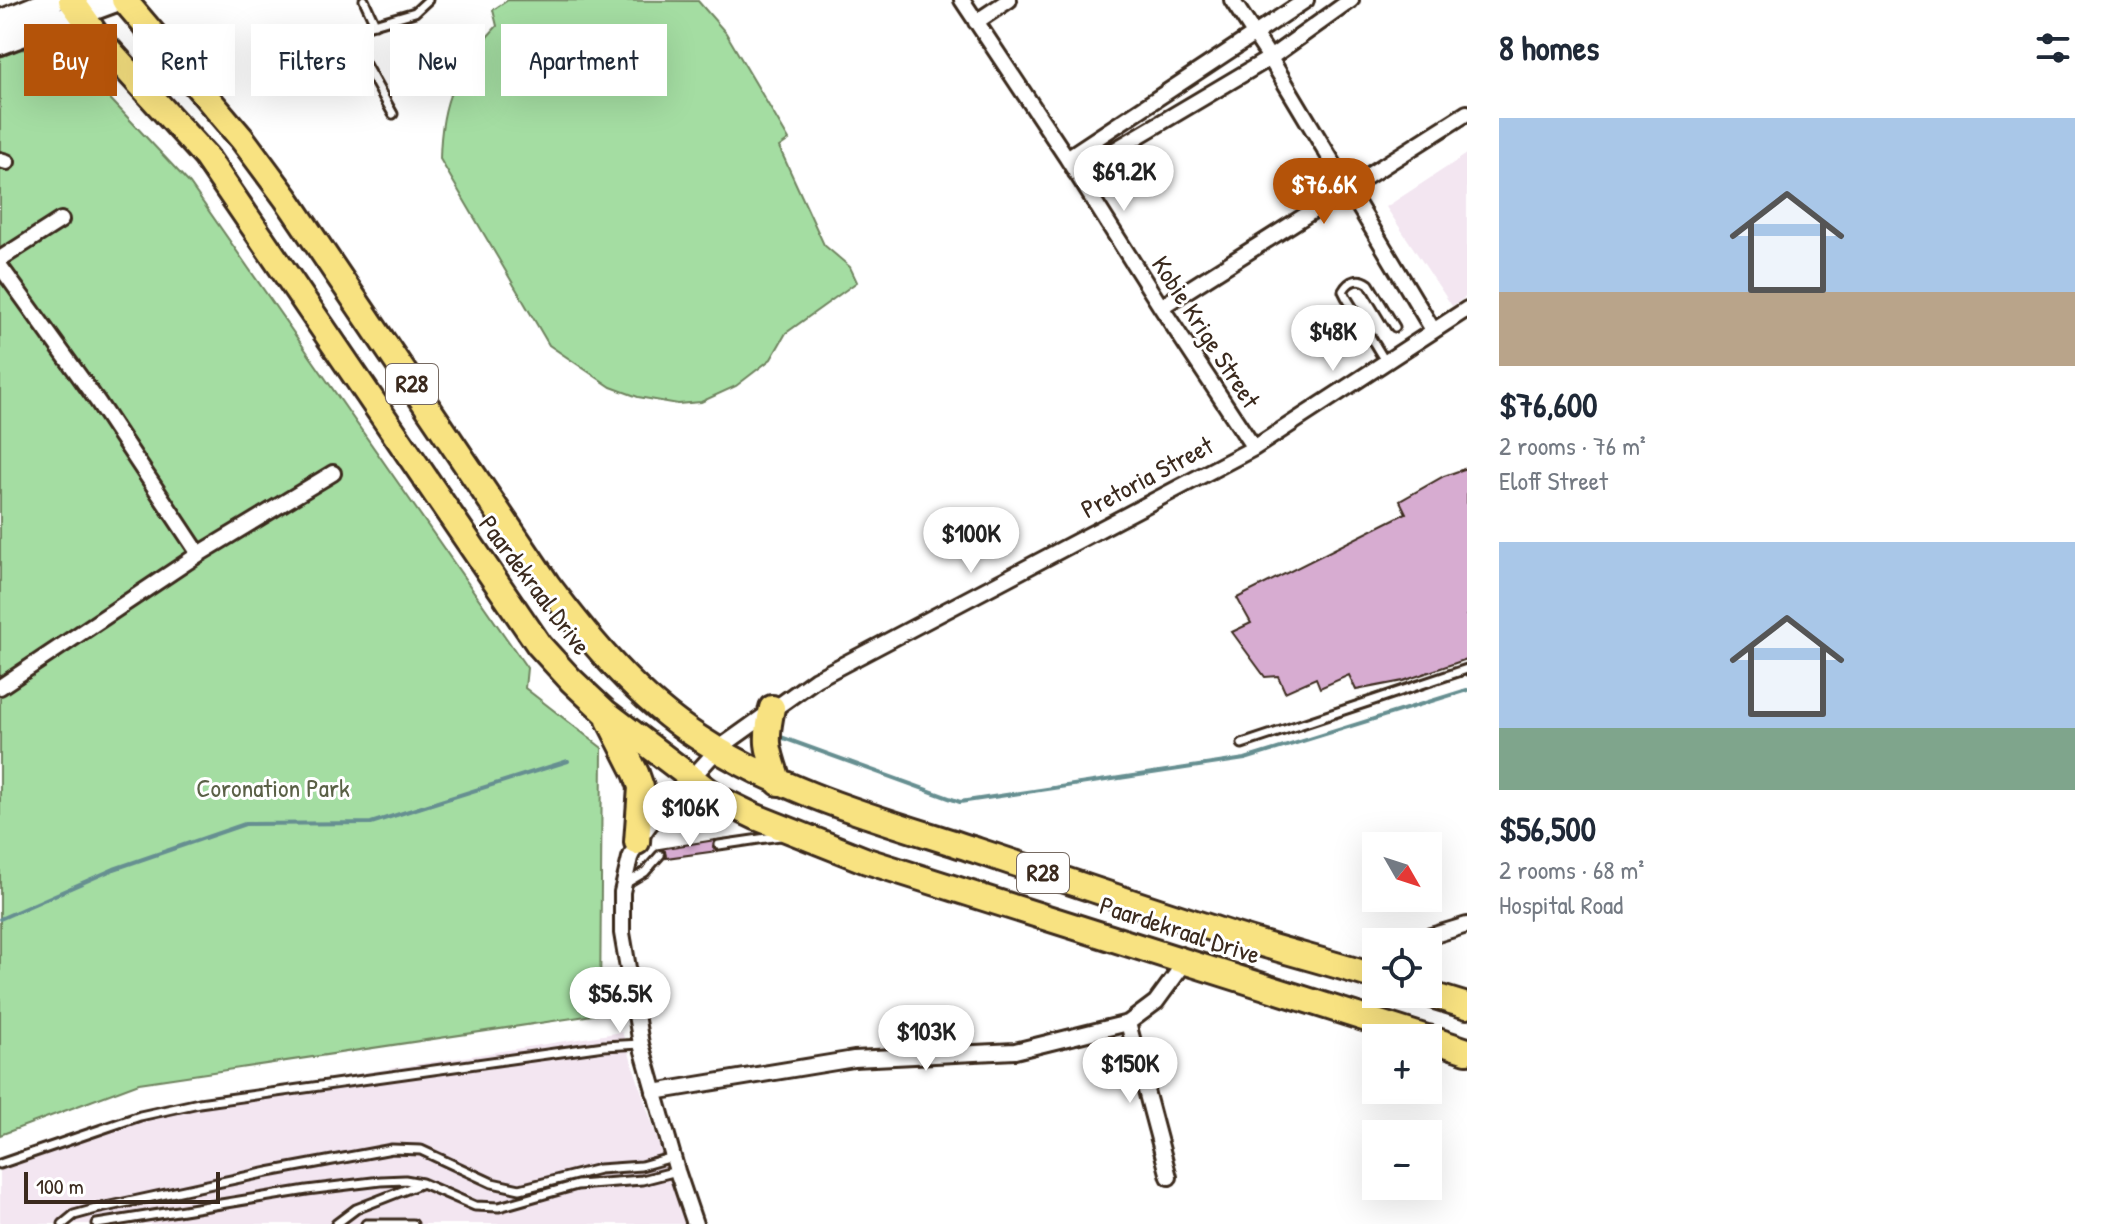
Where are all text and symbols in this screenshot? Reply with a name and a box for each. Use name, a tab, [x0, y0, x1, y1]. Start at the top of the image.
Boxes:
chip: Buy	[24, 24, 117, 96]
chip: Rent	[133, 24, 235, 96]
chip: Filters	[251, 24, 374, 96]
chip: New	[390, 24, 485, 96]
chip: Apartment	[501, 24, 667, 96]
text: 8 homes	[1499, 25, 1599, 71]
icon: filters	[2031, 26, 2075, 70]
pin: $69.2K	[1059, 145, 1189, 213]
text: $69.2K	[1092, 153, 1156, 188]
pin: $76.6K	[1259, 158, 1389, 226]
text: $76.6K	[1291, 166, 1357, 201]
icon: home	[1715, 170, 1859, 314]
street label: Kobie Krige Street	[1144, 249, 1269, 415]
pin: $48K	[1286, 305, 1380, 373]
text: $48K	[1309, 313, 1357, 348]
road number: R28	[386, 364, 438, 404]
text: $76,600	[1499, 382, 1598, 428]
street label: Pretoria Street	[1075, 427, 1220, 526]
text: 2 rooms · 76 m²	[1499, 428, 1646, 463]
text: Eloff Street	[1499, 463, 1608, 498]
pin: $100K	[915, 507, 1027, 575]
street label: Paardekraal Drive	[471, 508, 599, 662]
text: $100K	[941, 515, 1001, 550]
icon: home	[1715, 594, 1859, 738]
park label: Coronation Park	[196, 770, 350, 805]
pin: $106K	[634, 781, 746, 849]
text: $106K	[661, 789, 719, 824]
text: $56,500	[1499, 806, 1596, 852]
north arrow	[1362, 832, 1442, 912]
map controls	[1362, 832, 1442, 1200]
text: 2 rooms · 68 m²	[1499, 852, 1644, 887]
road number: R28	[1017, 853, 1069, 893]
street label: Paardekraal Drive	[1096, 887, 1265, 972]
text: Hospital Road	[1499, 887, 1623, 922]
button: locate	[1362, 928, 1442, 1008]
pin: $56.5K	[555, 967, 685, 1035]
text: $56.5K	[588, 975, 652, 1010]
pin: $103K	[870, 1005, 982, 1073]
text: $103K	[896, 1013, 956, 1048]
button: +	[1362, 1024, 1442, 1104]
pin: $150K	[1074, 1037, 1186, 1105]
text: $150K	[1101, 1045, 1159, 1080]
button: −	[1362, 1120, 1442, 1200]
scale bar	[24, 1168, 220, 1204]
text: 100 m	[36, 1171, 84, 1201]

